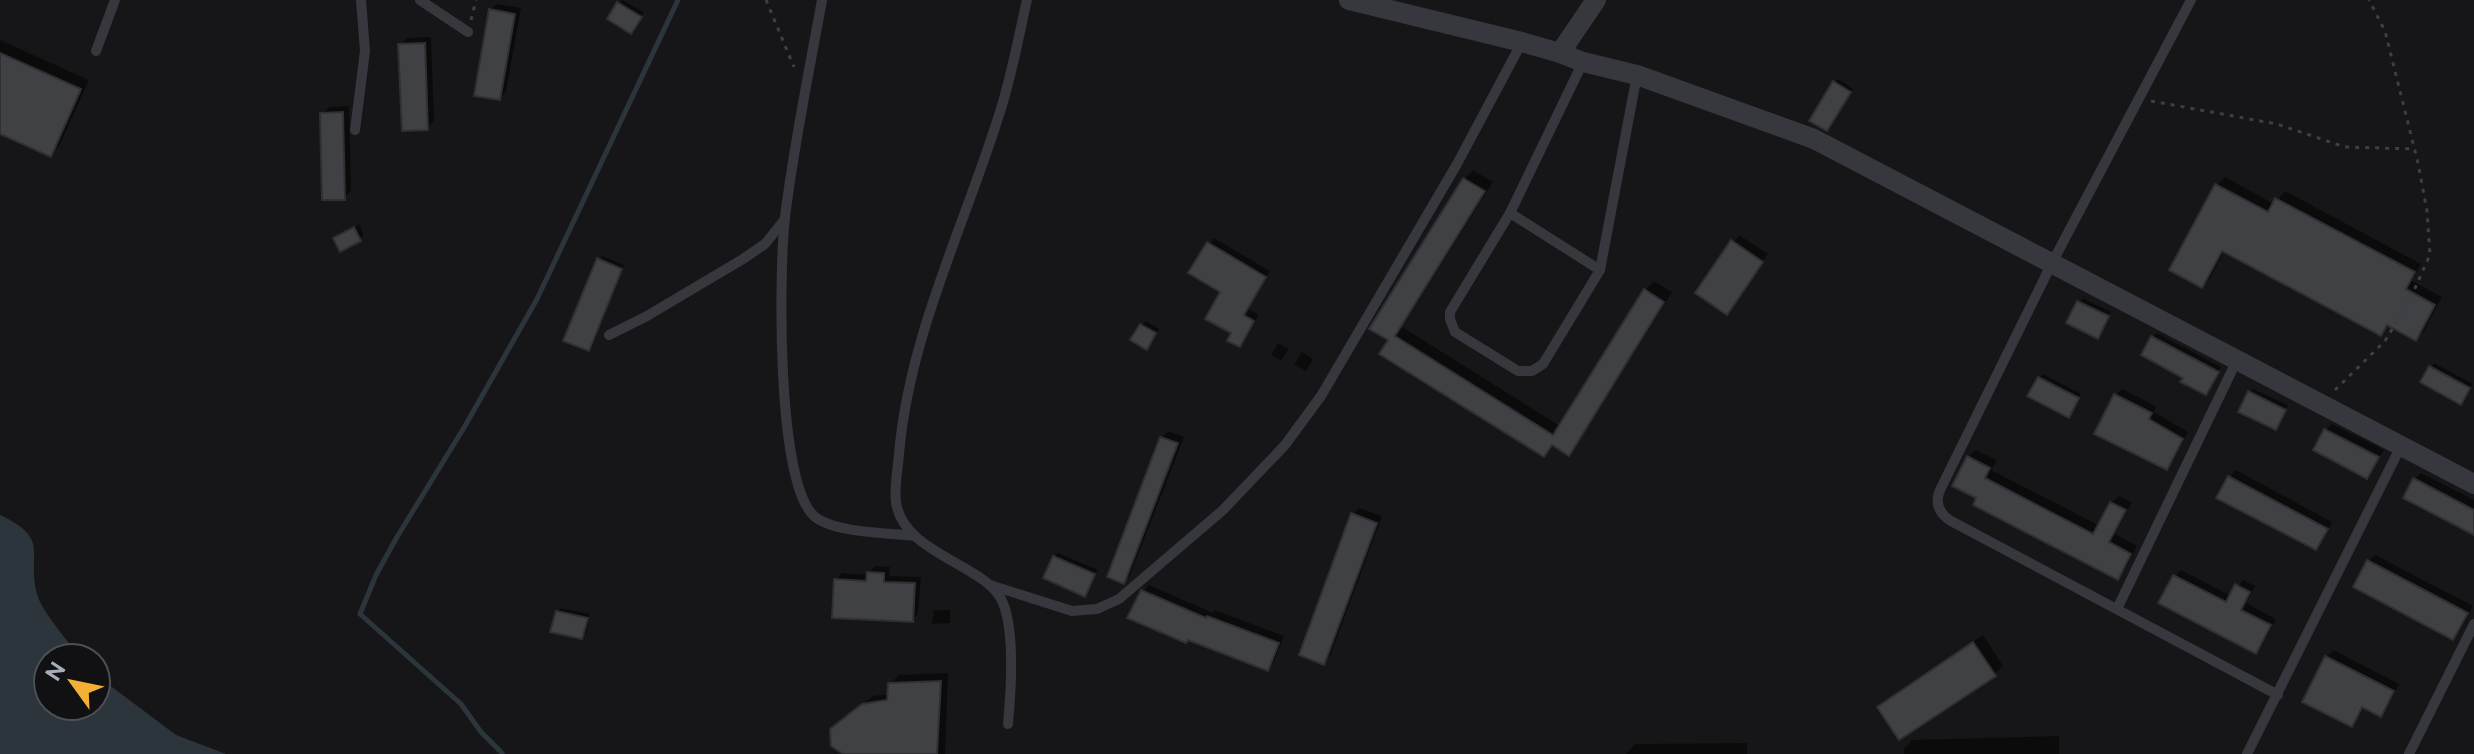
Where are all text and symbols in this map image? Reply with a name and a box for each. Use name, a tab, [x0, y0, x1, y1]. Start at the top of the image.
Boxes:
north arrow	[32, 642, 112, 722]
text: N	[40, 657, 71, 685]

